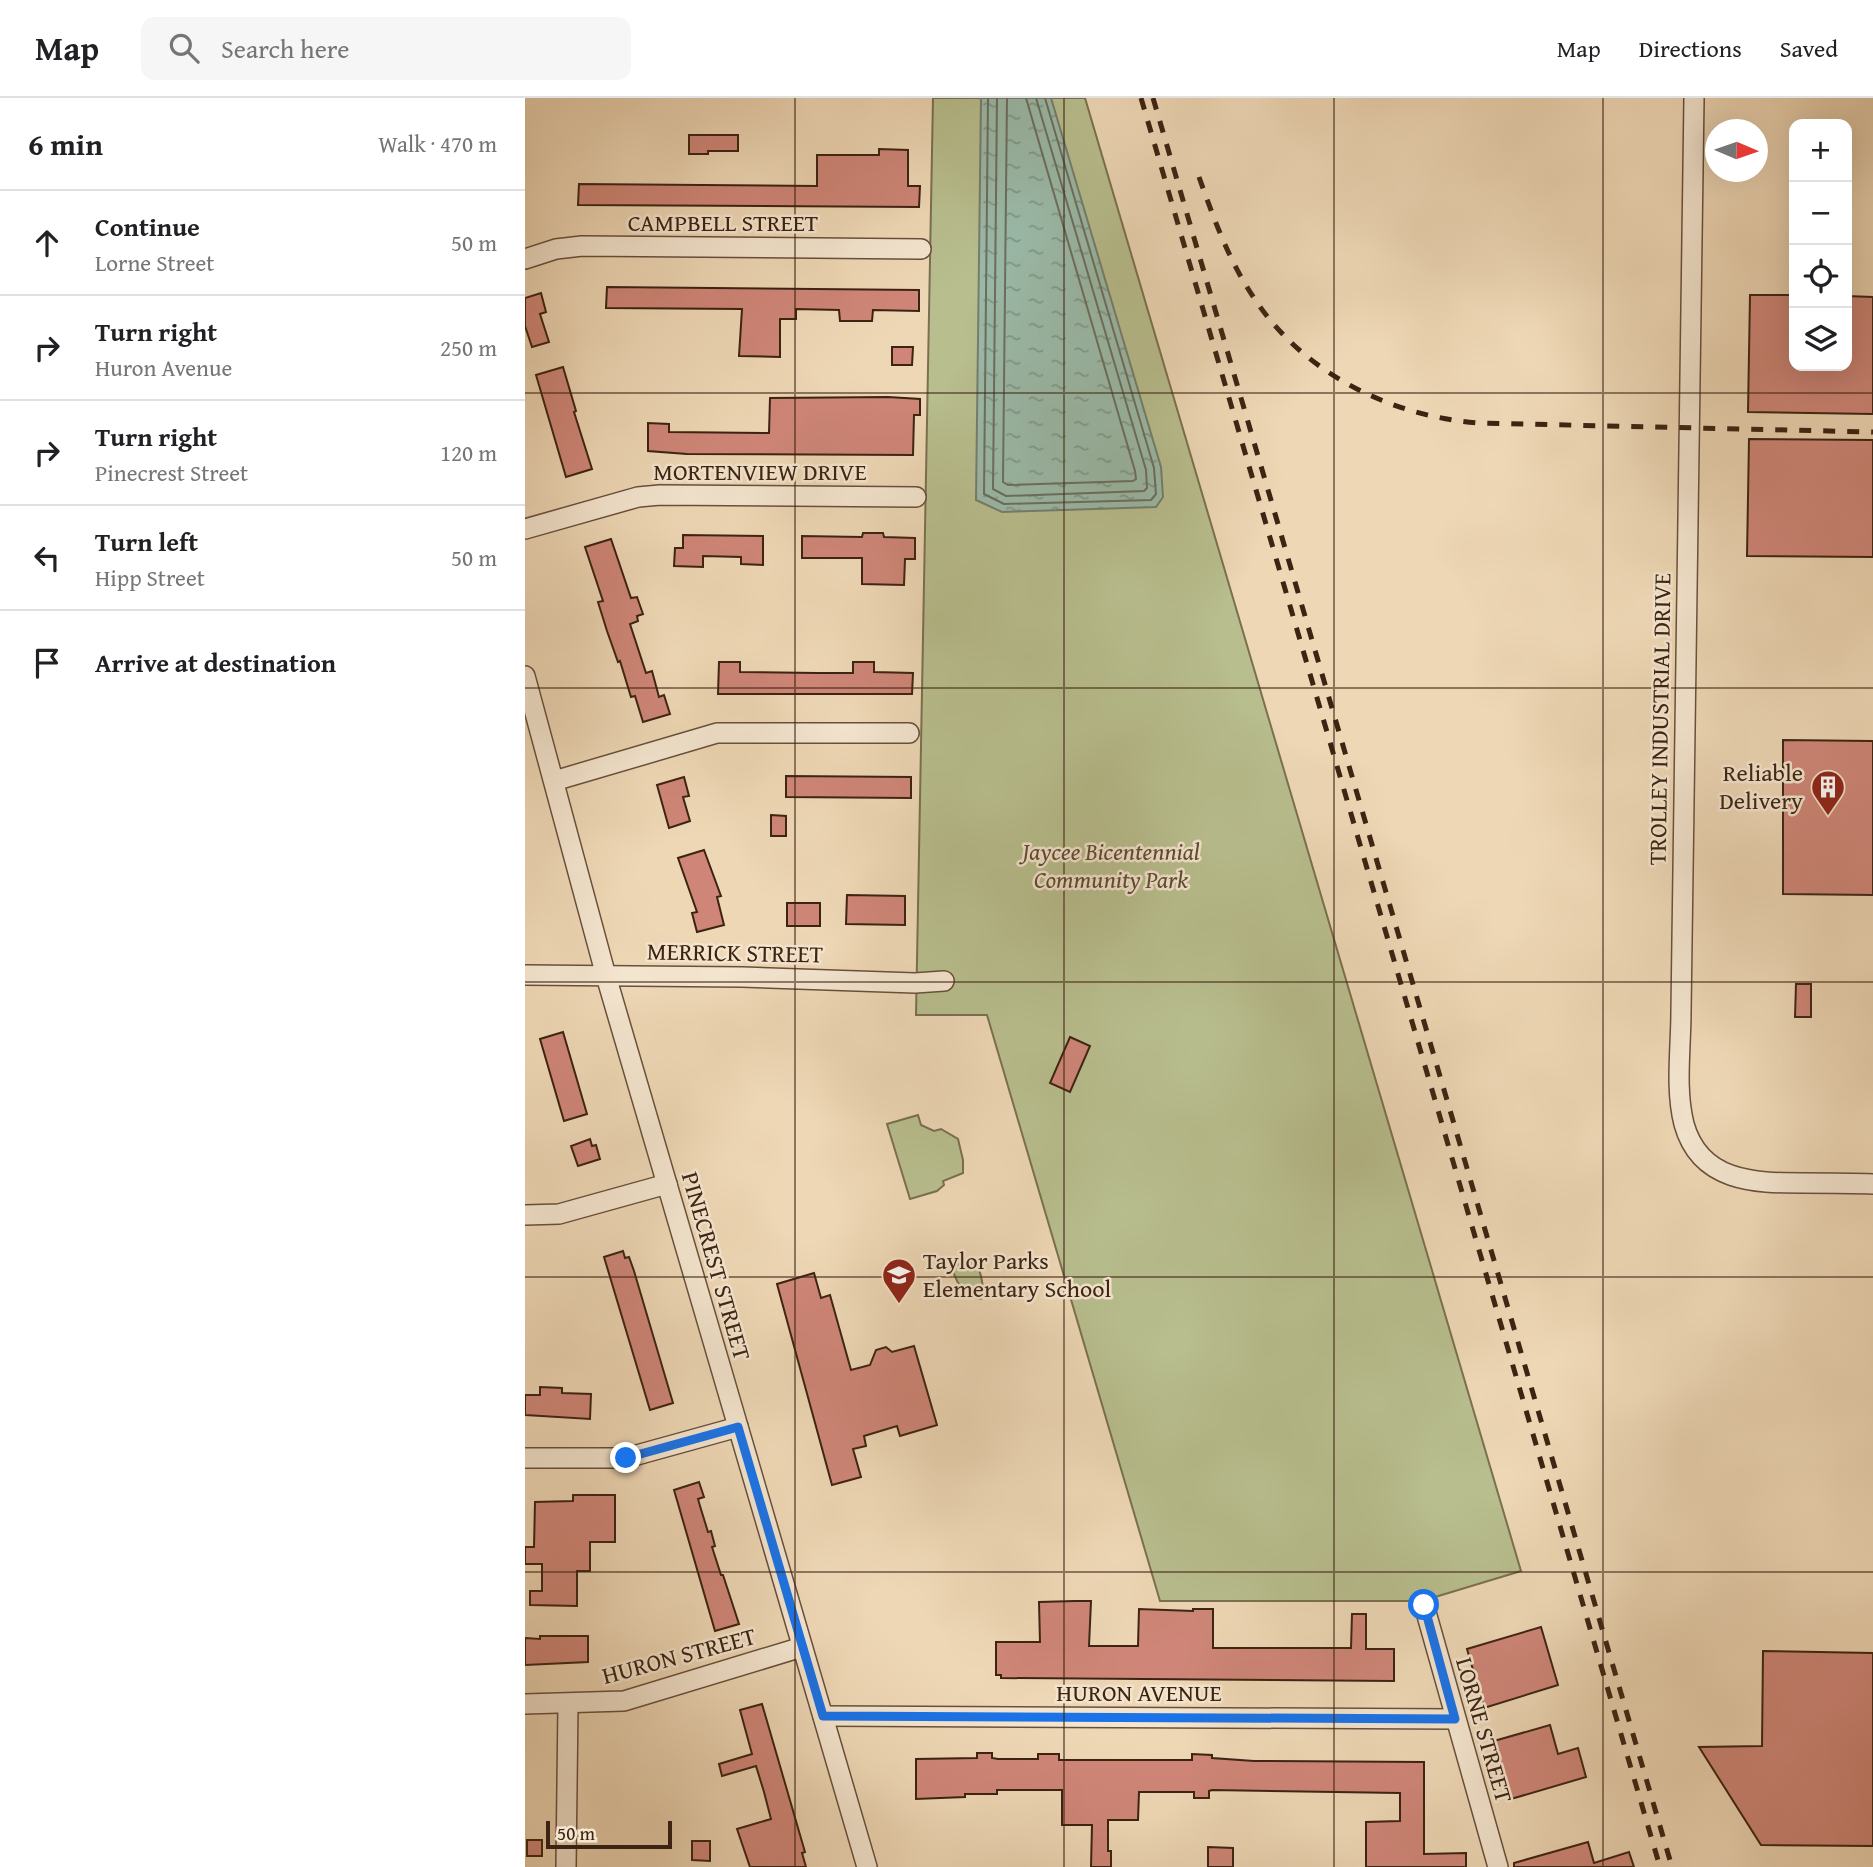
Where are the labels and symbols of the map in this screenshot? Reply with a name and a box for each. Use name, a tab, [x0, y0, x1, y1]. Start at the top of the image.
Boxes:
north arrow	[1705, 119, 1768, 182]
street label: CAMPBELL STREET	[628, 205, 818, 240]
street label: MORTENVIEW DRIVE	[653, 454, 867, 489]
street label: TROLLEY INDUSTRIAL DRIVE	[1639, 573, 1680, 865]
place label: Reliable Delivery	[1719, 755, 1803, 818]
building icon: Reliable Delivery	[1809, 768, 1847, 817]
park label: Jaycee Bicentennial Community Park	[1018, 834, 1200, 897]
street label: MERRICK STREET	[647, 933, 823, 972]
street label: PINECREST STREET	[673, 1168, 760, 1364]
place label: Taylor Parks Elementary School	[923, 1243, 1111, 1306]
school or university icon: Taylor Parks Elementary School	[880, 1256, 918, 1305]
route end	[610, 1442, 641, 1473]
route start	[1408, 1589, 1439, 1620]
street label: HURON STREET	[598, 1618, 760, 1693]
street label: LORNE STREET	[1447, 1653, 1522, 1807]
street label: HURON AVENUE	[1056, 1675, 1222, 1710]
scale bar	[546, 1818, 672, 1850]

